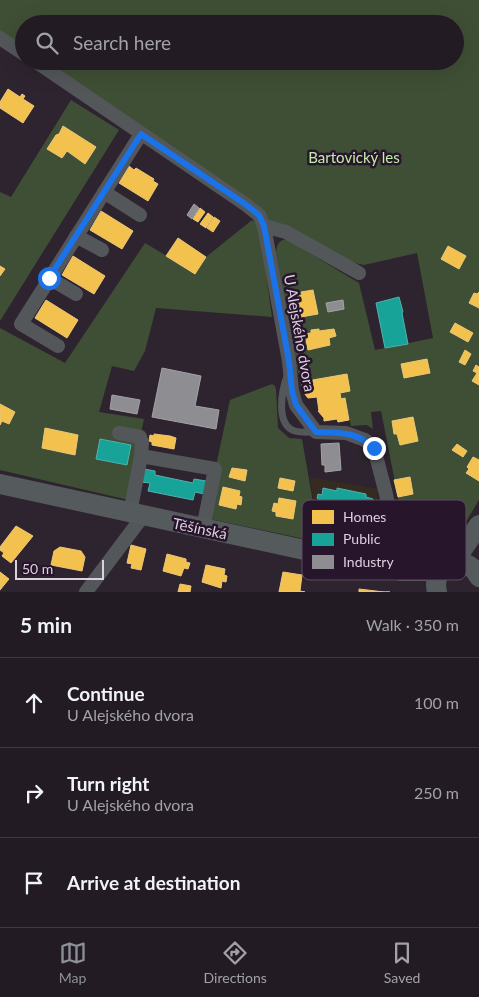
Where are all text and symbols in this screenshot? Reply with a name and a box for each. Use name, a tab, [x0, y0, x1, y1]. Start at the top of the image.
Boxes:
search box	[15, 15, 464, 70]
icon: search	[33, 29, 61, 57]
text: Search here	[73, 31, 171, 54]
park label: Bartovický les	[308, 148, 400, 166]
route start	[38, 267, 61, 290]
street label: U Alejského dvora	[281, 273, 319, 393]
route end	[363, 437, 386, 460]
legend	[302, 500, 466, 580]
text: Homes	[343, 508, 386, 525]
street label: Těšínská	[171, 513, 229, 543]
text: Public	[343, 530, 381, 547]
text: Industry	[343, 553, 394, 570]
scale bar	[15, 557, 104, 580]
text: 50 m	[22, 560, 53, 577]
text: 5 min	[20, 612, 72, 637]
text: Walk · 350 m	[366, 615, 459, 634]
text: Continue	[67, 682, 145, 705]
icon: ahead	[20, 689, 48, 717]
text: 100 m	[414, 693, 459, 712]
text: U Alejského dvora	[67, 705, 194, 724]
text: Turn right	[67, 772, 149, 795]
icon: right	[20, 779, 48, 807]
text: 250 m	[414, 783, 459, 802]
text: U Alejského dvora	[67, 795, 194, 814]
icon: arrive	[20, 869, 48, 897]
text: Arrive at destination	[67, 871, 240, 894]
tab: Map	[59, 939, 87, 986]
tab: Directions	[204, 939, 267, 986]
tab: Saved	[384, 939, 420, 986]

